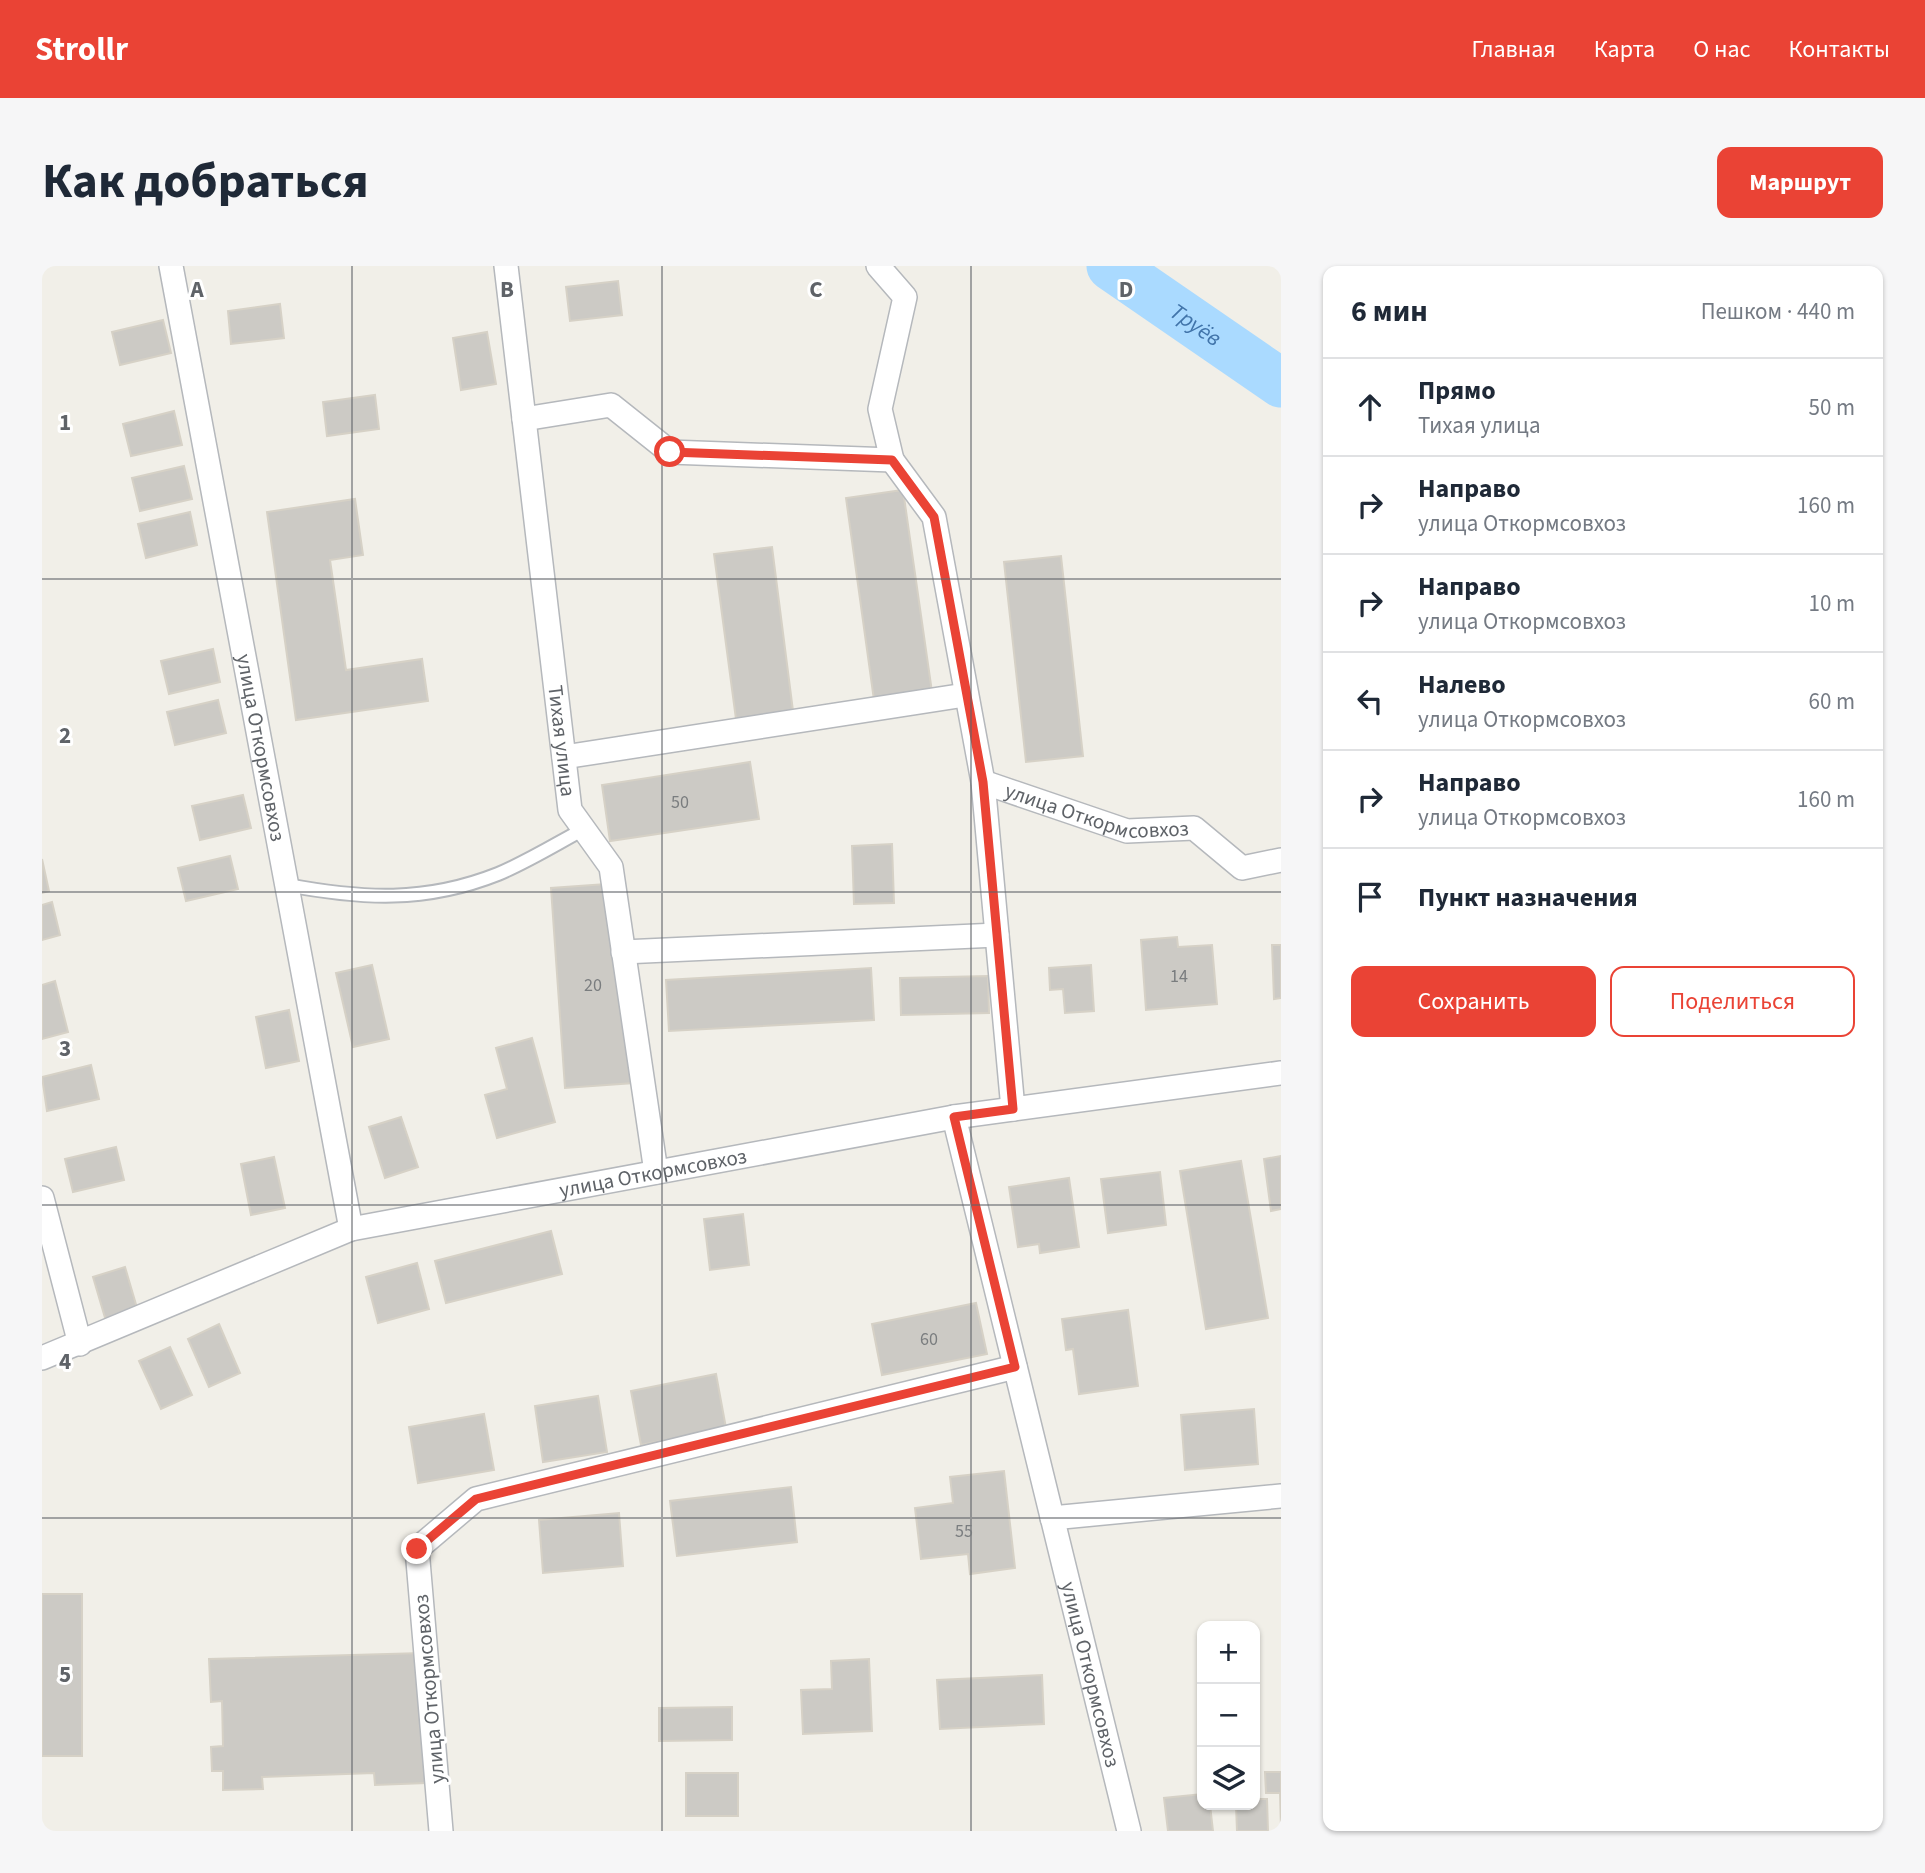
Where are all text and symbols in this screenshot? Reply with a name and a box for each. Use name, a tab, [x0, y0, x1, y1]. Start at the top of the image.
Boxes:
text: Strollr	[35, 26, 128, 73]
text: Главная	[1471, 32, 1556, 67]
text: Карта	[1594, 32, 1655, 67]
text: О нас	[1693, 32, 1750, 67]
text: Контакты	[1788, 32, 1890, 67]
text: Как добраться	[42, 147, 369, 217]
button: Маршрут	[1717, 147, 1883, 218]
text: A	[189, 273, 204, 306]
text: B	[500, 273, 514, 306]
text: C	[809, 273, 823, 306]
text: D	[1119, 273, 1133, 306]
text: 6 мин	[1351, 290, 1428, 333]
water label: Труёв	[1163, 295, 1228, 354]
text: Пешком · 440 m	[1701, 295, 1855, 328]
text: Прямо	[1418, 372, 1496, 409]
icon: ahead	[1351, 388, 1389, 426]
text: 50 m	[1808, 391, 1855, 424]
text: 1	[59, 406, 71, 439]
text: Тихая улица	[1418, 409, 1541, 442]
route start	[654, 436, 685, 467]
text: Направо	[1418, 470, 1521, 507]
icon: right	[1351, 486, 1389, 524]
text: 160 m	[1797, 489, 1855, 522]
text: улица Откормсовхоз	[1418, 507, 1626, 540]
text: Направо	[1418, 568, 1521, 605]
icon: right	[1351, 584, 1389, 622]
text: 10 m	[1808, 587, 1855, 620]
text: улица Откормсовхоз	[1418, 605, 1626, 638]
street label: улица Откормсовхоз	[229, 651, 293, 844]
text: Налево	[1418, 666, 1506, 703]
icon: left	[1351, 682, 1389, 720]
street label: Тихая улица	[540, 683, 583, 798]
text: 60 m	[1808, 685, 1855, 718]
text: улица Откормсовхоз	[1418, 703, 1626, 736]
text: 2	[59, 719, 71, 752]
text: Направо	[1418, 764, 1521, 801]
street label: улица Откормсовхоз	[1001, 776, 1190, 846]
icon: right	[1351, 780, 1389, 818]
text: 160 m	[1797, 783, 1855, 816]
house number: 50	[671, 790, 689, 815]
text: улица Откормсовхоз	[1418, 801, 1626, 834]
icon: arrive	[1351, 878, 1389, 916]
text: Пункт назначения	[1418, 879, 1638, 916]
house number: 14	[1170, 964, 1188, 989]
button: Сохранить	[1351, 966, 1596, 1037]
button: Поделиться	[1610, 966, 1855, 1037]
house number: 20	[584, 973, 602, 998]
text: 3	[59, 1032, 71, 1065]
street label: улица Откормсовхоз	[557, 1141, 749, 1205]
house number: 60	[920, 1327, 938, 1352]
text: 4	[59, 1345, 71, 1378]
house number: 55	[955, 1519, 973, 1544]
route end	[401, 1533, 432, 1564]
street label: улица Откормсовхоз	[1053, 1579, 1128, 1770]
street label: улица Откормсовхоз	[406, 1593, 452, 1785]
map controls	[1197, 1621, 1260, 1810]
button: +	[1197, 1621, 1260, 1684]
text: 5	[59, 1658, 71, 1691]
button: −	[1197, 1684, 1260, 1747]
button: layers	[1197, 1747, 1260, 1810]

